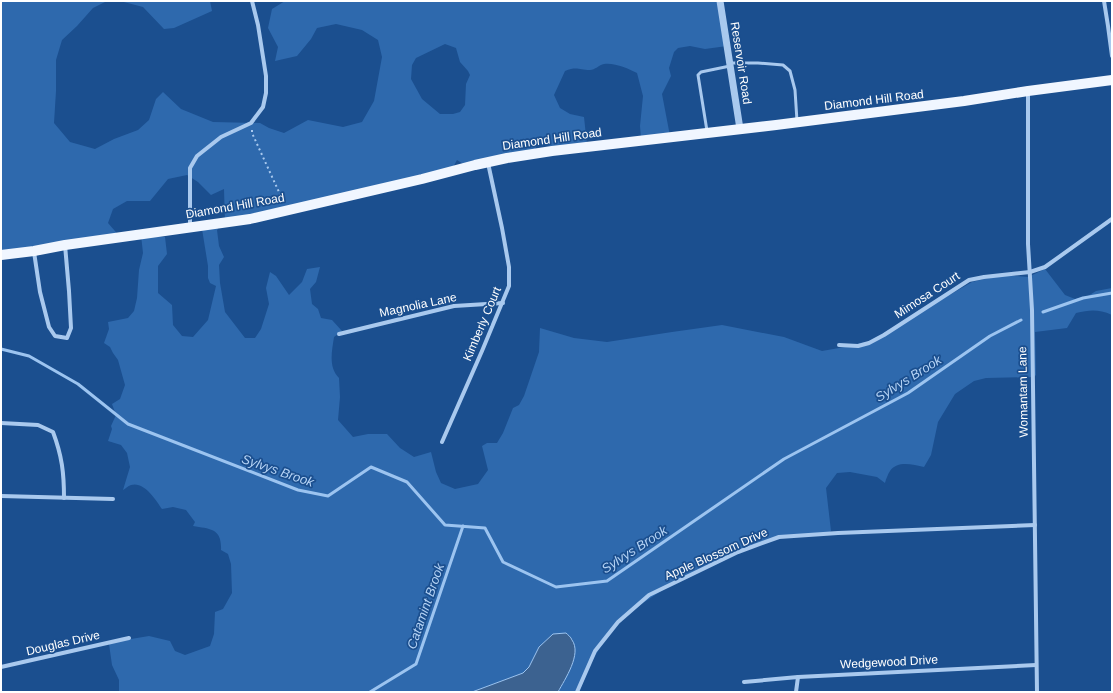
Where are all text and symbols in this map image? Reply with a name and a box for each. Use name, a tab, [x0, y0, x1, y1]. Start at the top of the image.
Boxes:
street label: Reservoir Road	[728, 21, 754, 105]
street label: Diamond Hill Road	[823, 87, 925, 113]
street label: Diamond Hill Road	[501, 125, 603, 153]
street label: Diamond Hill Road	[185, 190, 285, 222]
street label: Mimosa Court	[892, 268, 963, 321]
street label: Kimberly Court	[460, 284, 504, 363]
street label: Magnolia Lane	[378, 290, 458, 320]
street label: Womantam Lane	[1015, 346, 1031, 438]
water label: Sylvys Brook	[872, 351, 945, 405]
water label: Sylvys Brook	[240, 451, 317, 490]
water label: Sylvys Brook	[599, 522, 671, 576]
street label: Apple Blossom Drive	[662, 525, 770, 583]
water label: Catamint Brook	[404, 560, 448, 651]
street label: Douglas Drive	[25, 628, 102, 658]
street label: Wedgewood Drive	[840, 652, 939, 672]

